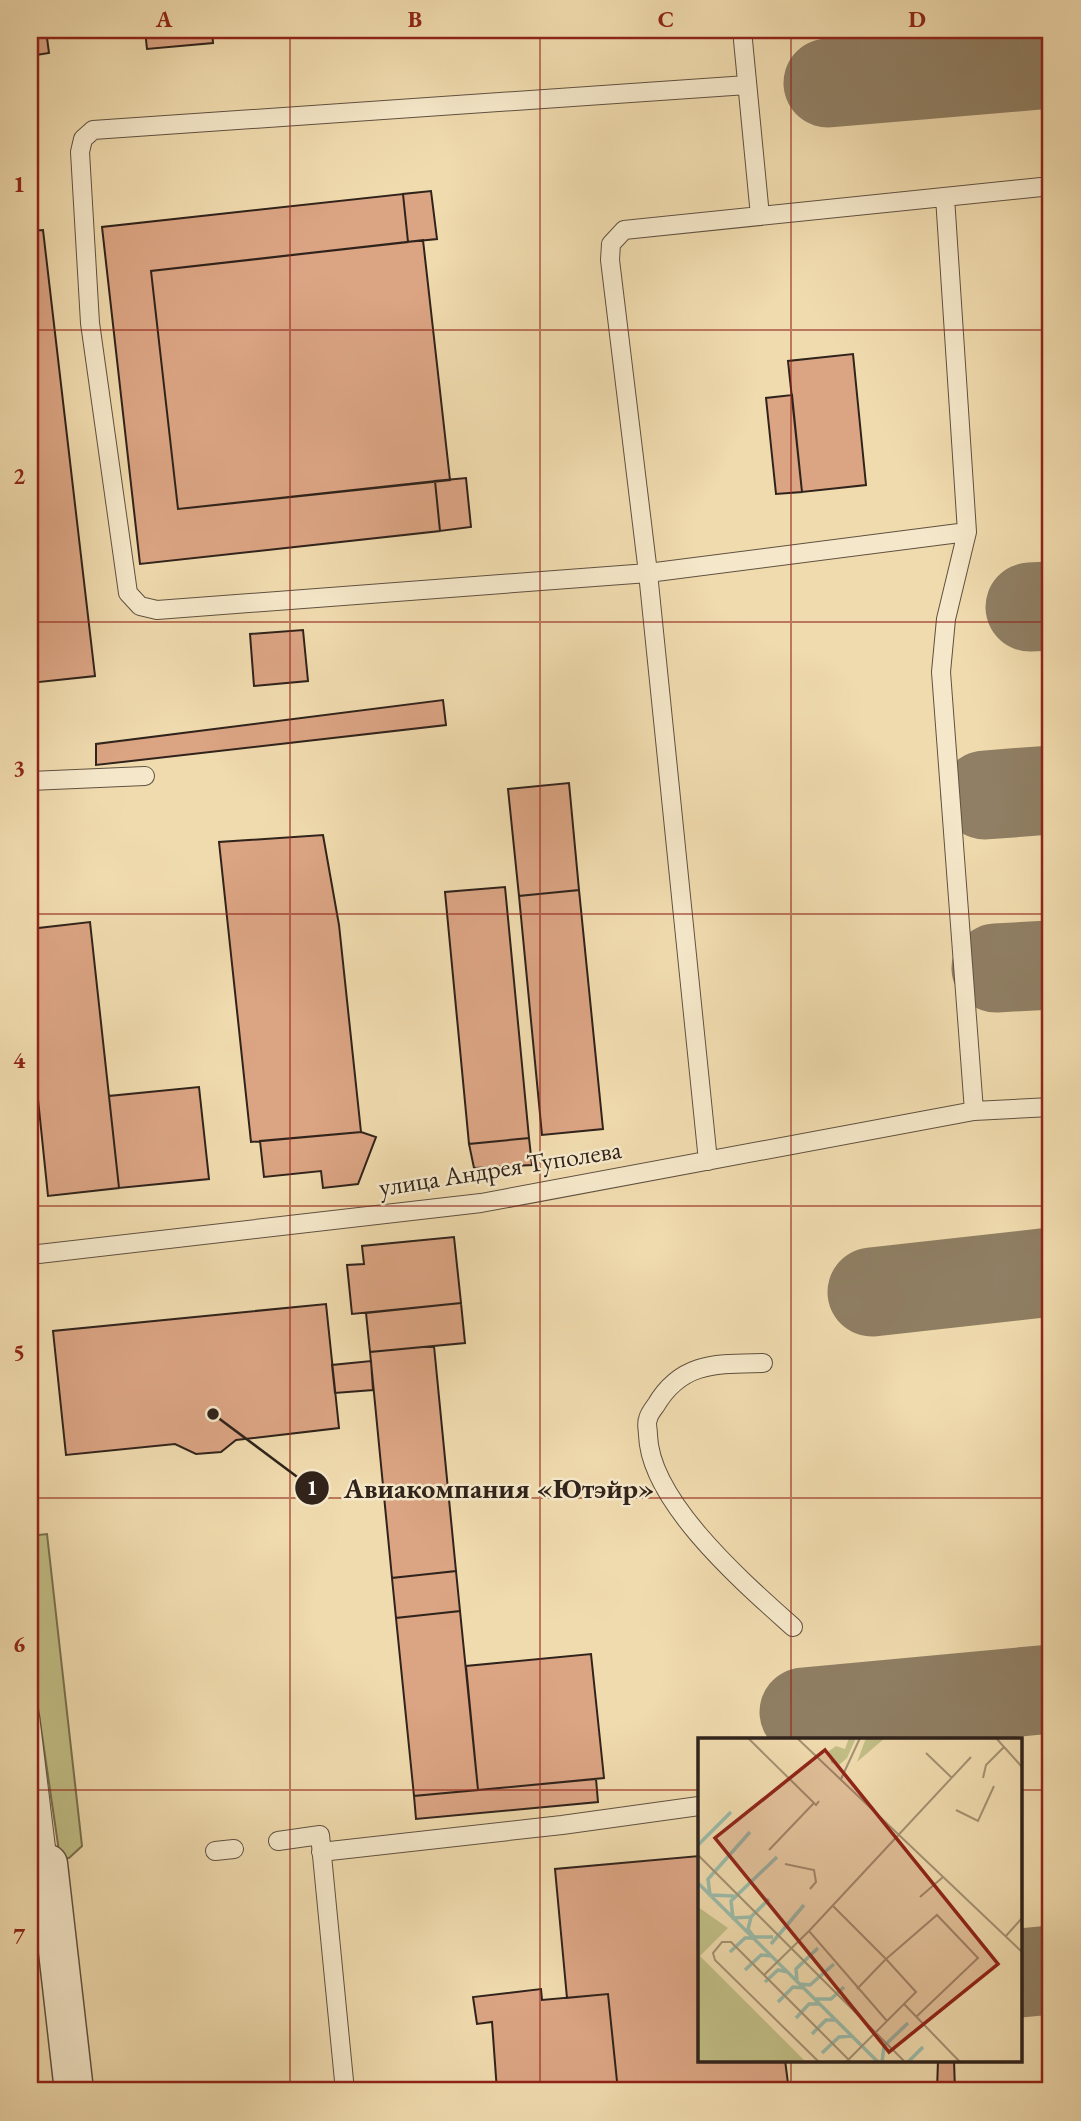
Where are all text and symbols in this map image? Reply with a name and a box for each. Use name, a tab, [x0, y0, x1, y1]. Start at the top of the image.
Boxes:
text: A	[155, 4, 173, 34]
text: B	[408, 4, 422, 34]
text: C	[658, 4, 674, 34]
text: D	[908, 4, 926, 34]
text: 1	[13, 169, 25, 199]
text: 2	[13, 461, 25, 491]
text: 3	[13, 753, 25, 783]
text: 4	[13, 1045, 26, 1075]
street label: улица Андрея Туполева	[376, 1132, 624, 1204]
text: 5	[13, 1337, 25, 1367]
callout: Авиакомпания «Ютэйр»	[294, 1463, 668, 1512]
text: Авиакомпания «Ютэйр»	[343, 1470, 654, 1506]
text: 1	[306, 1474, 318, 1501]
text: 6	[13, 1629, 25, 1659]
inset map	[698, 1738, 1021, 2062]
text: 7	[13, 1921, 26, 1951]

